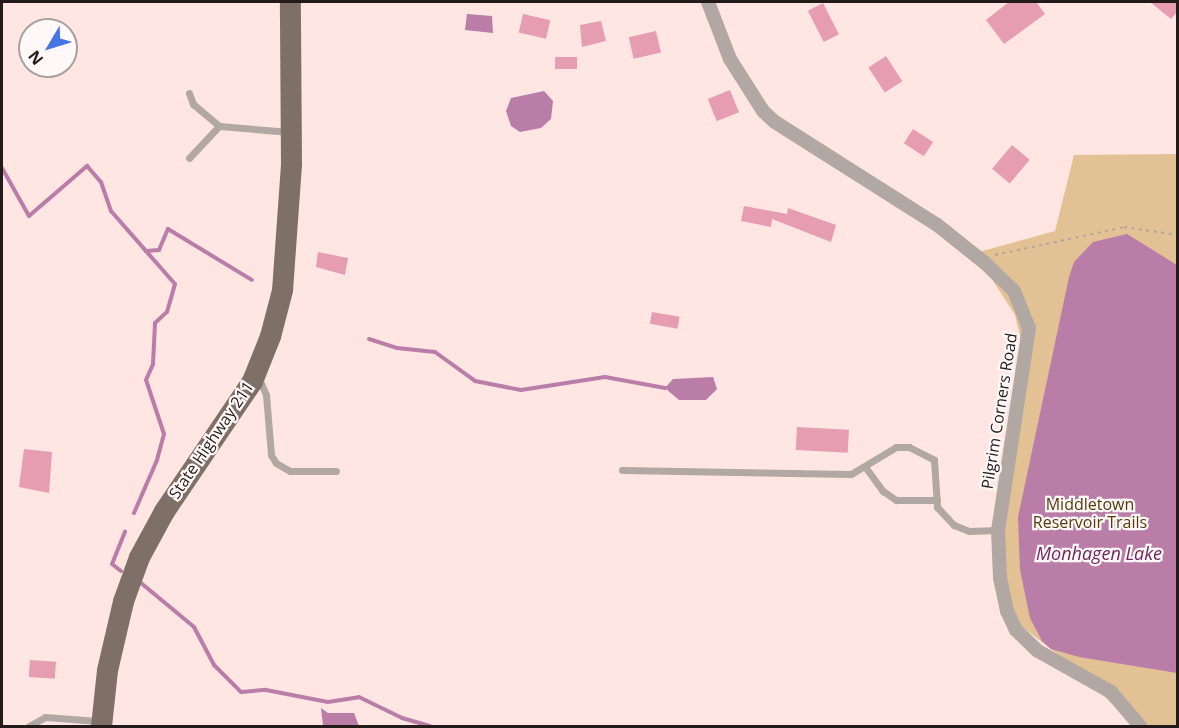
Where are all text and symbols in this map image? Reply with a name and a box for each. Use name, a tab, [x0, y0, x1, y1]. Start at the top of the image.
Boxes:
north arrow	[18, 18, 78, 78]
text: N	[23, 46, 48, 70]
street label: Pilgrim Corners Road	[977, 332, 1021, 490]
street label: State Highway 211	[165, 378, 257, 502]
park label: Middletown Reservoir Trails	[1033, 494, 1147, 532]
water label: Monhagen Lake	[1036, 542, 1162, 564]

